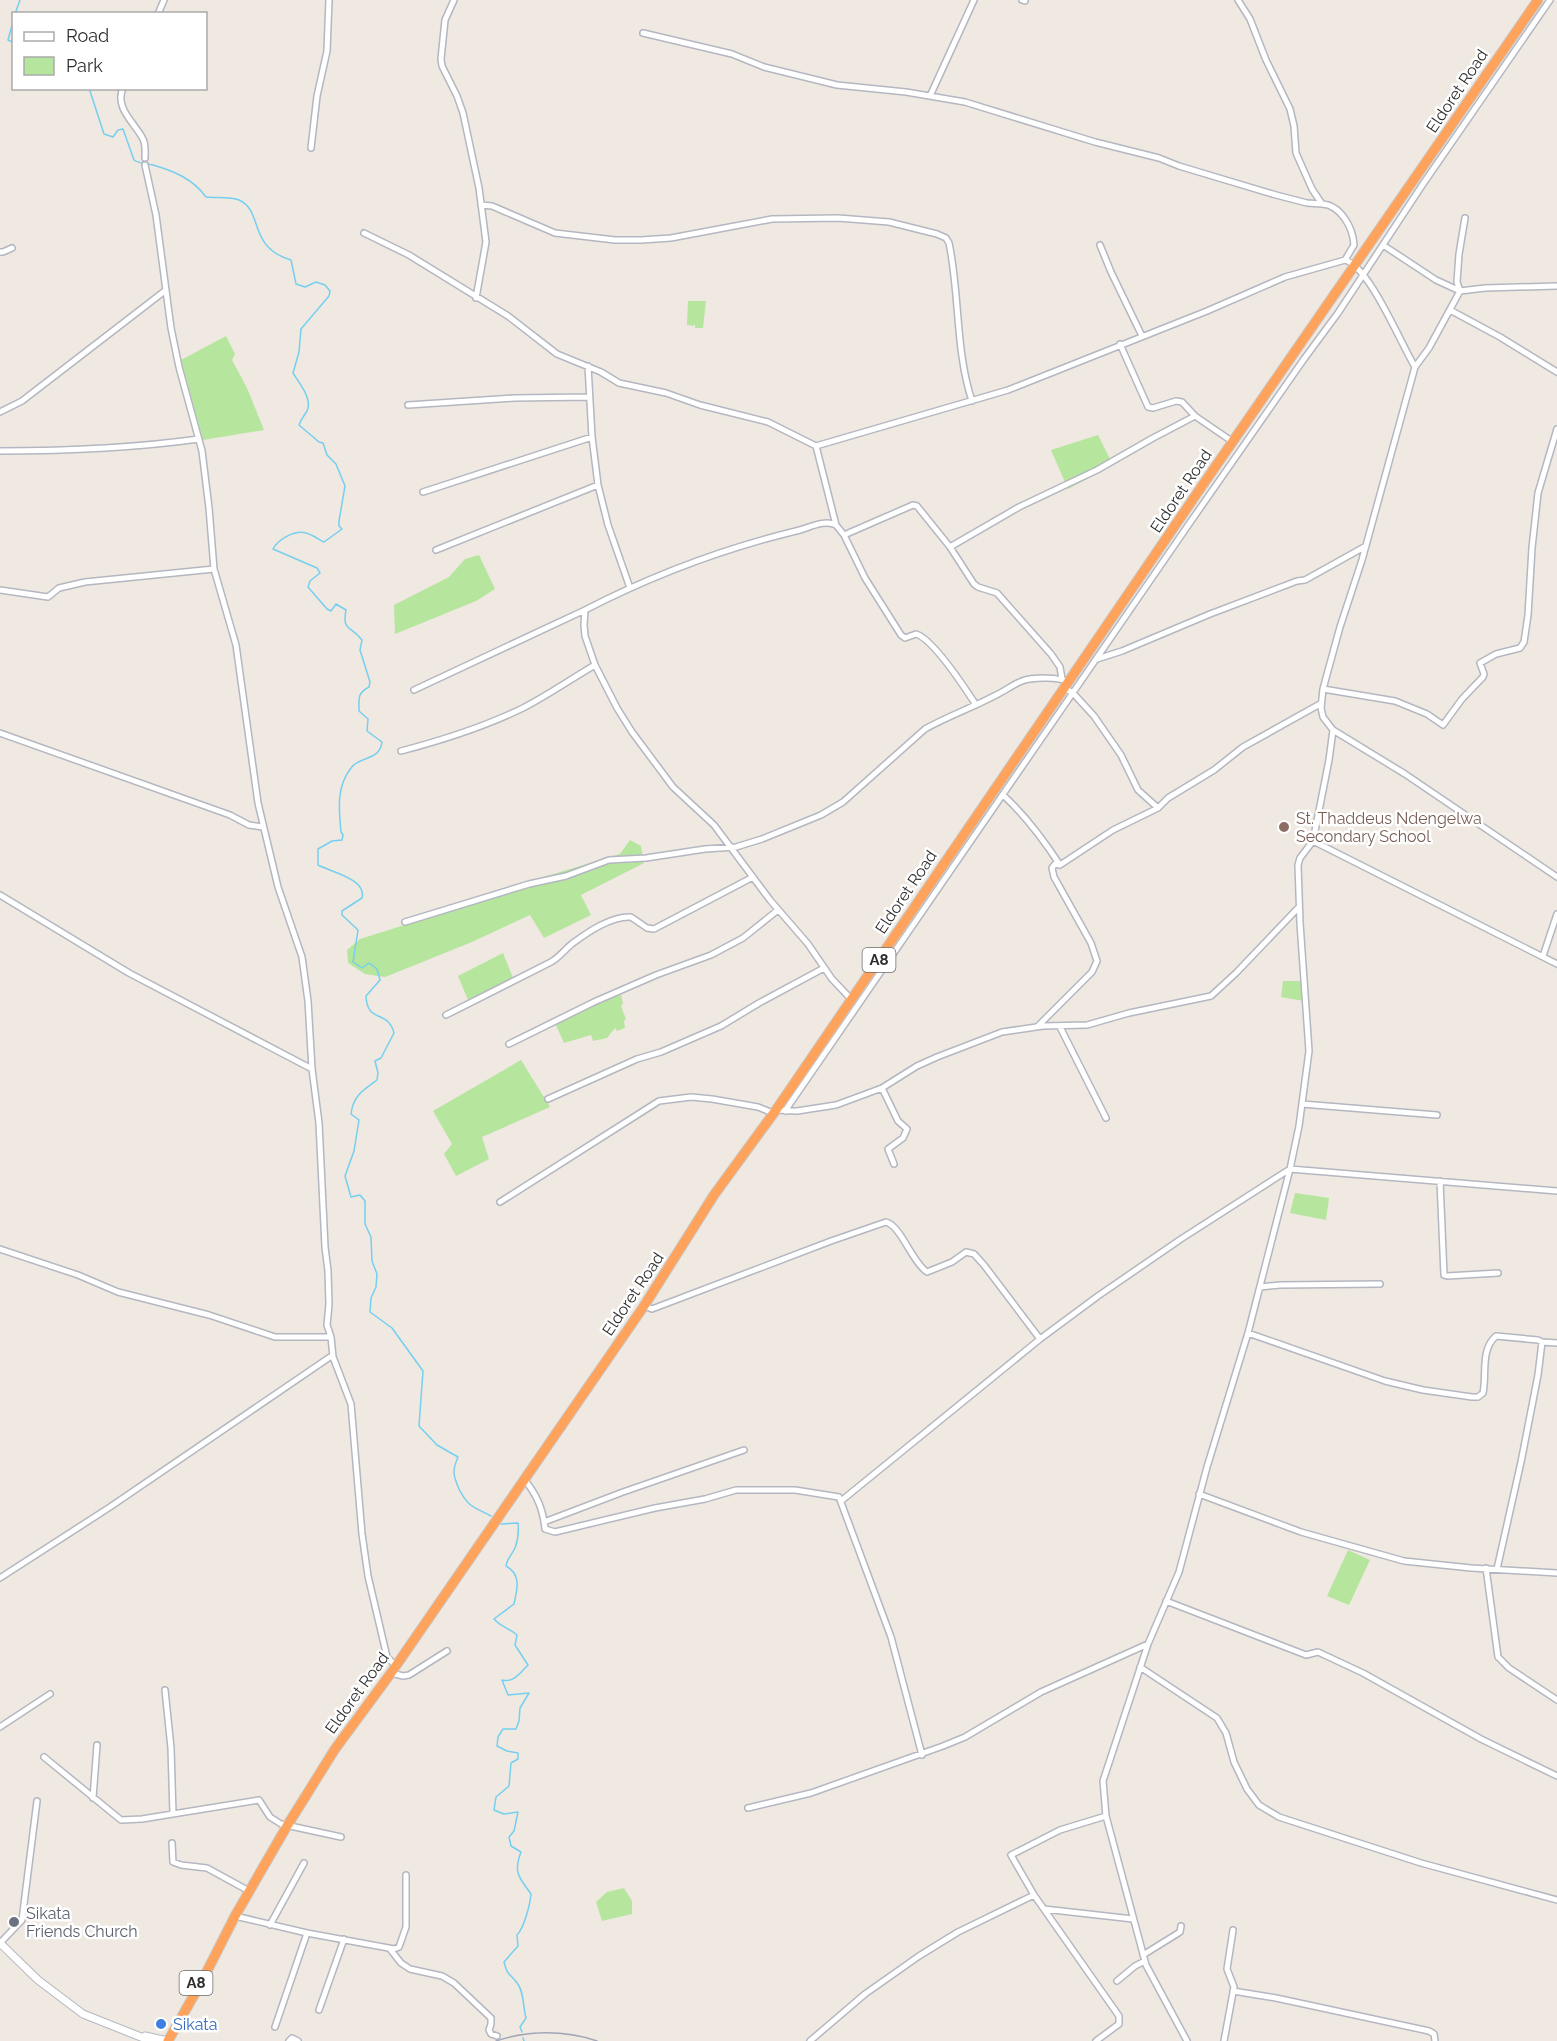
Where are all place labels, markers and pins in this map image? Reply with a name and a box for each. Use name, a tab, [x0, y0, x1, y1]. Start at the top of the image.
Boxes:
place label: St. Thaddeus Ndengelwa Secondary School	[1296, 809, 1482, 846]
marker: St. Thaddeus Ndengelwa Secondary School	[1277, 820, 1291, 834]
place label: Sikata Friends Church	[26, 1904, 138, 1941]
marker: Sikata Friends Church	[7, 1915, 21, 1929]
place label: Sikata	[173, 2015, 217, 2034]
marker: Sikata	[154, 2017, 168, 2031]

